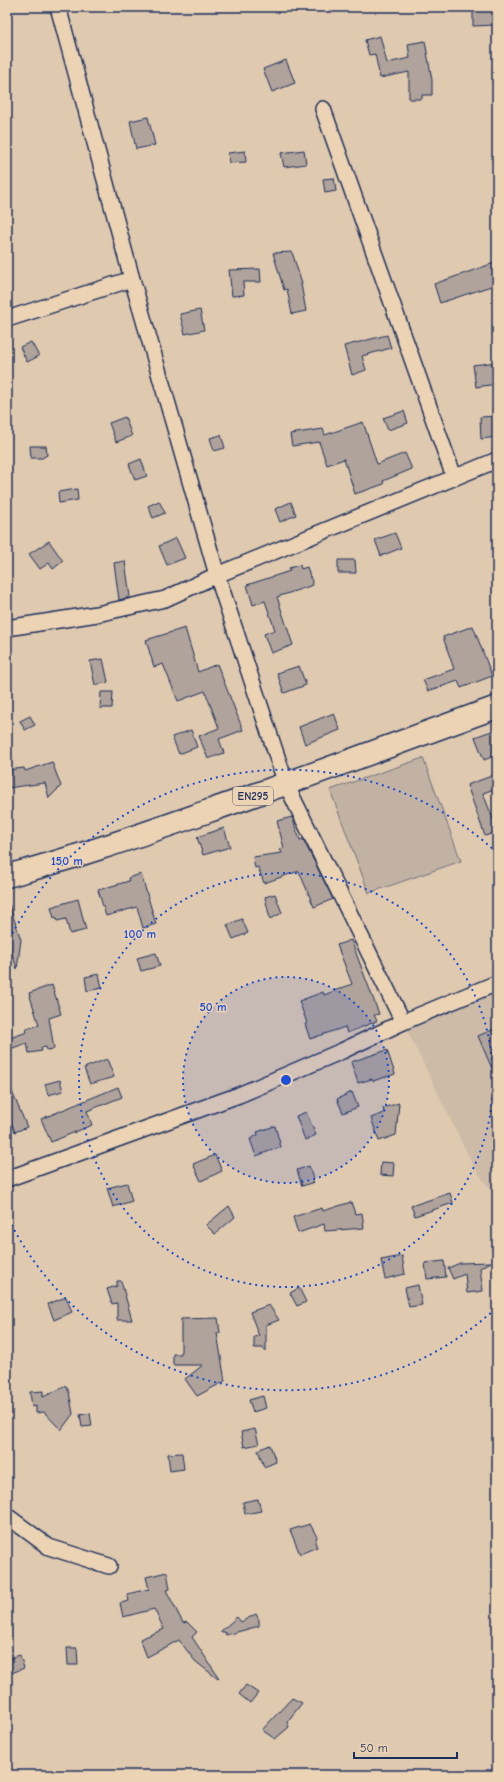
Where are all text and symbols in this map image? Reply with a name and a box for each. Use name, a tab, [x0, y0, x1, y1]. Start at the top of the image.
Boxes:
road number: EN295	[233, 787, 273, 805]
text: 150 m	[51, 854, 83, 868]
text: 100 m	[124, 927, 156, 941]
text: 50 m	[199, 1000, 227, 1014]
centre of rings	[279, 1073, 293, 1087]
scale bar	[354, 1734, 457, 1760]
text: 50 m	[360, 1741, 388, 1755]

